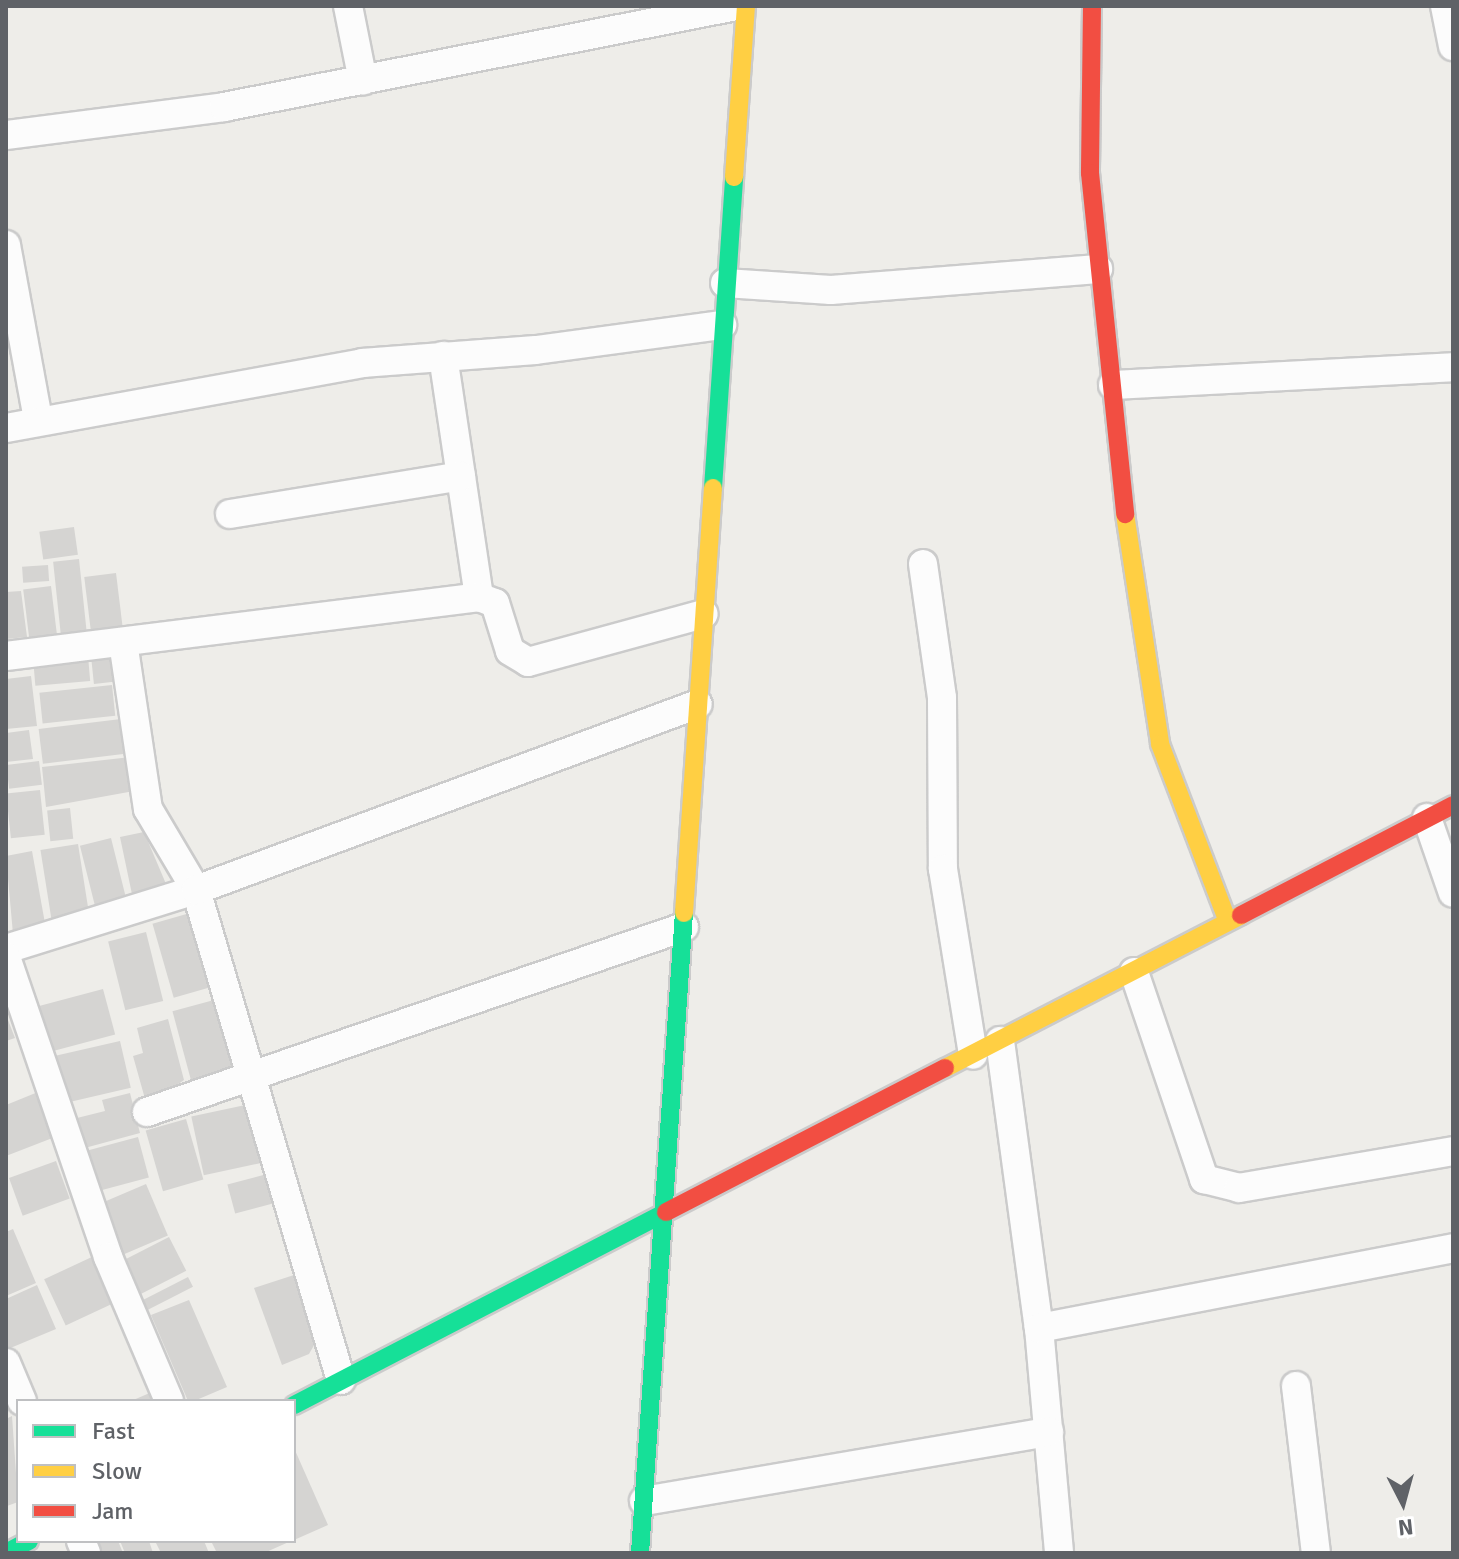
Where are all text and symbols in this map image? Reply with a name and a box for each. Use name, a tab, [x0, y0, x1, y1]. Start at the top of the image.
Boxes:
legend	[16, 1399, 296, 1543]
text: Fast	[92, 1416, 135, 1446]
text: Slow	[92, 1456, 142, 1486]
north arrow	[1363, 1463, 1443, 1543]
text: Jam	[92, 1496, 133, 1526]
text: N	[1397, 1513, 1415, 1542]

